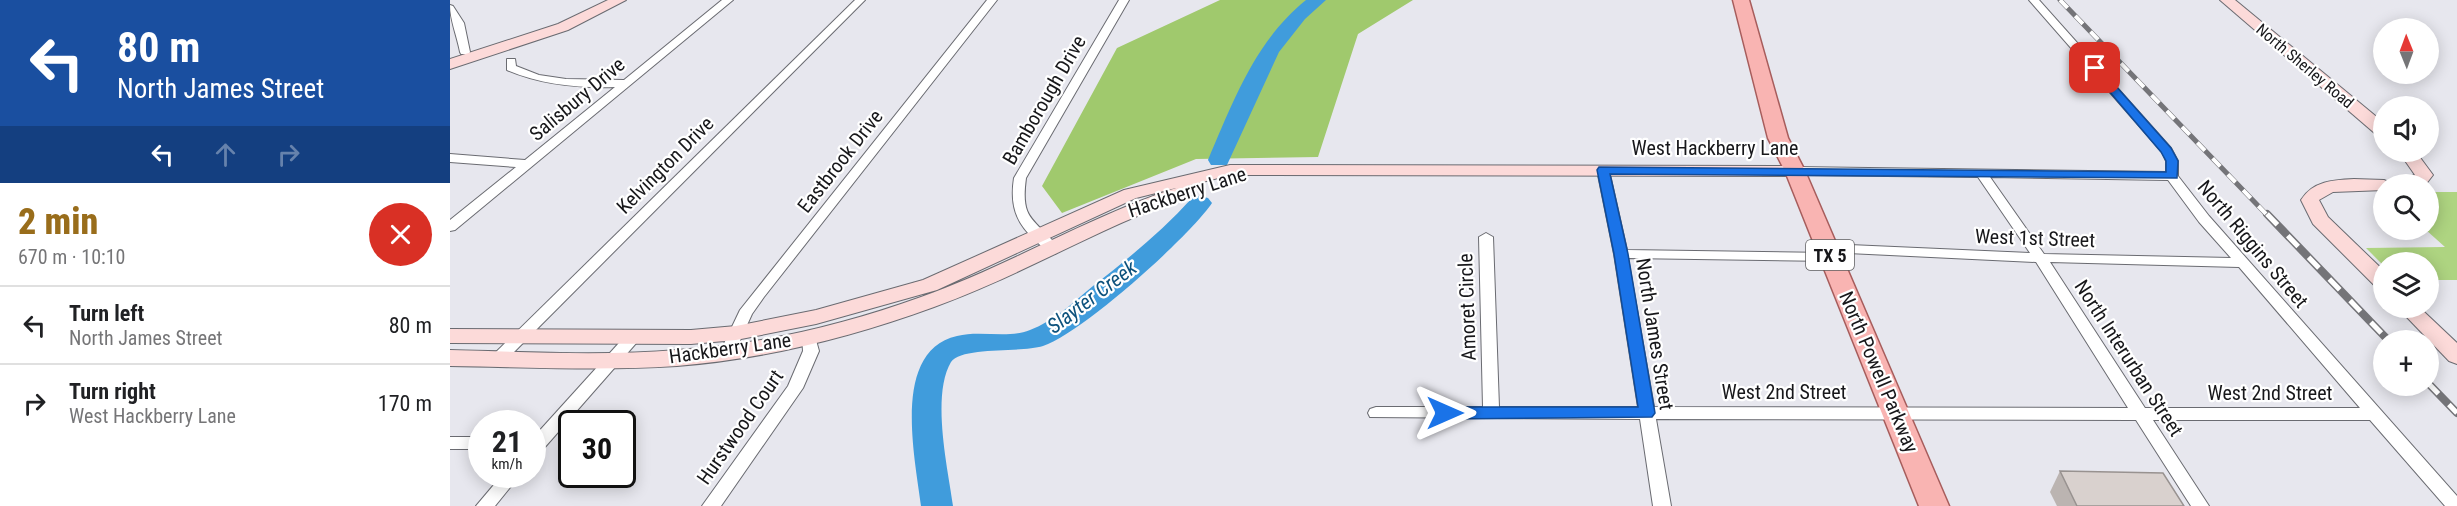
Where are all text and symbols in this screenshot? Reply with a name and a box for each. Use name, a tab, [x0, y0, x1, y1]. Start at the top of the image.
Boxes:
north arrow	[2373, 18, 2439, 84]
map controls	[2373, 18, 2439, 396]
street label: North Sherley Road	[2252, 20, 2358, 112]
text: 80 m	[117, 23, 200, 72]
icon: left	[18, 24, 96, 102]
street label: Bamborough Drive	[997, 31, 1091, 169]
pin	[2069, 42, 2120, 93]
icon: arrive	[2078, 51, 2111, 84]
street label: Salisbury Drive	[525, 52, 629, 146]
text: North James Street	[117, 73, 324, 105]
button: sound	[2373, 96, 2439, 162]
street label: Eastbrook Drive	[792, 105, 888, 217]
street label: Kelvington Drive	[612, 112, 718, 218]
street label: West Hackberry Lane	[1632, 136, 1798, 160]
icon: left	[146, 138, 179, 171]
icon: ahead	[209, 138, 242, 171]
icon: right	[272, 138, 305, 171]
street label: Hackberry Lane	[1125, 162, 1249, 222]
button: search	[2373, 174, 2439, 240]
street label: North Riggins Street	[2193, 175, 2313, 313]
text: 2 min	[18, 201, 98, 243]
button: close	[369, 203, 432, 266]
street label: West 1st Street	[1974, 224, 2096, 252]
road number: TX 5	[1806, 240, 1854, 270]
text: 670 m · 10:10	[18, 245, 125, 269]
button: layers	[2373, 252, 2439, 318]
street label: Amoret Circle	[1453, 253, 1481, 361]
water label: Slayter Creek	[1043, 255, 1142, 338]
street label: North James Street	[1631, 256, 1679, 412]
street label: North Interurban Street	[2069, 275, 2189, 441]
street label: North Powell Parkway	[1834, 288, 1924, 456]
text: Turn left	[69, 301, 144, 326]
icon: left	[18, 309, 51, 342]
text: 80 m	[389, 313, 432, 338]
text: North James Street	[69, 326, 222, 350]
street label: Hackberry Lane	[667, 328, 793, 368]
button: +	[2373, 330, 2439, 396]
street label: Hurstwood Court	[692, 365, 788, 489]
text: Turn right	[69, 379, 156, 404]
street label: West 2nd Street	[1722, 380, 1847, 404]
position arrow	[1413, 381, 1477, 445]
street label: West 2nd Street	[2208, 381, 2333, 405]
icon: right	[18, 387, 51, 420]
text: 170 m	[378, 391, 432, 416]
text: West Hackberry Lane	[69, 404, 236, 428]
speed limit sign: 30	[558, 410, 636, 488]
text: 21	[492, 424, 522, 459]
text: km/h	[492, 455, 522, 473]

